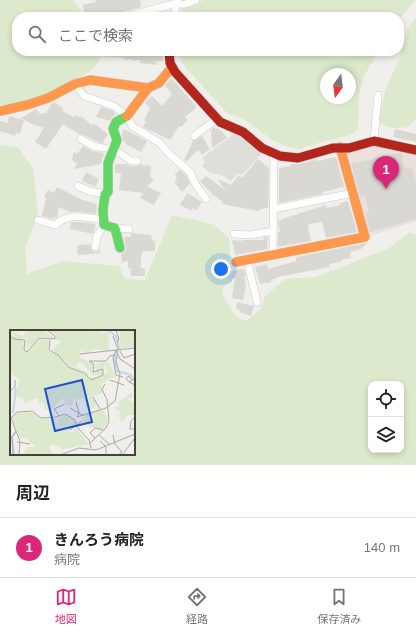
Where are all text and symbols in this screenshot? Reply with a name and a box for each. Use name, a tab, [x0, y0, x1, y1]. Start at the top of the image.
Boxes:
search box	[12, 12, 404, 56]
icon: search	[26, 23, 48, 45]
text: ここで検索	[58, 27, 133, 44]
north arrow	[320, 68, 356, 104]
pin: 1	[373, 156, 399, 189]
your location	[211, 259, 231, 279]
inset map	[10, 330, 135, 455]
map controls	[368, 381, 404, 453]
button: locate	[368, 381, 404, 417]
button: layers	[368, 417, 404, 453]
text: 周辺	[16, 484, 50, 503]
text: きんろう病院	[54, 531, 144, 548]
text: 1	[25, 540, 33, 555]
text: 140 m	[364, 540, 400, 555]
text: 病院	[54, 552, 80, 567]
tab: 地図	[55, 586, 77, 626]
tab: 経路	[186, 586, 208, 626]
tab: 保存済み	[317, 586, 361, 626]

